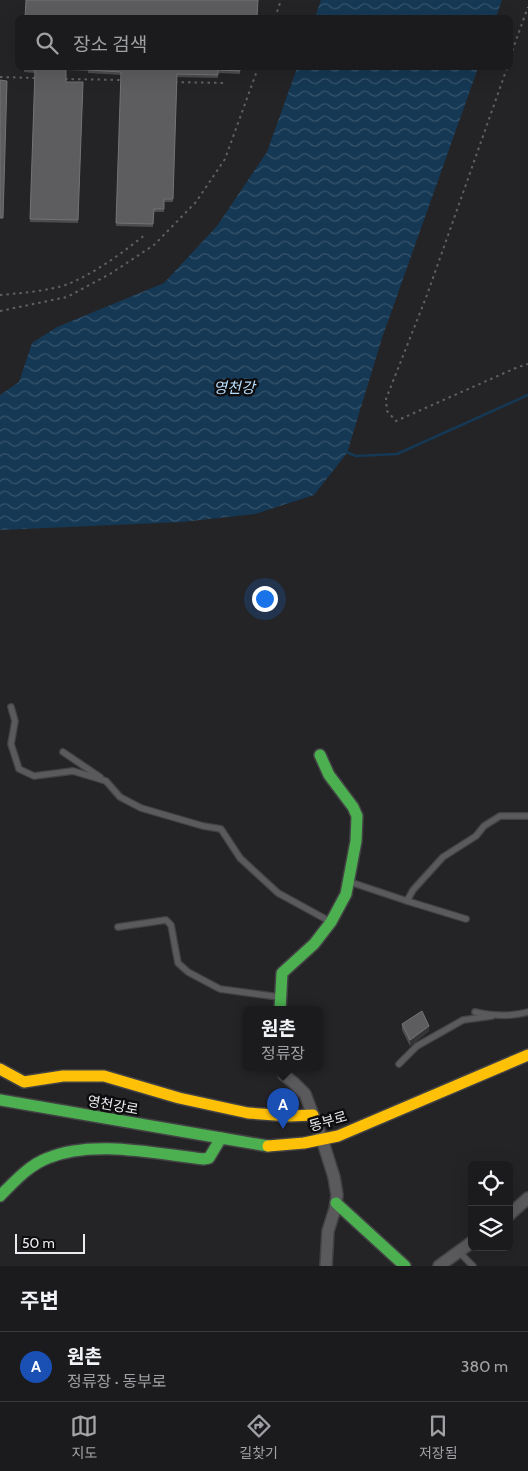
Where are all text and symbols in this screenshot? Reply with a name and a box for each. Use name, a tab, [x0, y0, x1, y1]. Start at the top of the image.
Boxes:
search box	[15, 15, 513, 70]
icon: search	[33, 29, 61, 57]
text: 장소 검색	[73, 33, 147, 56]
water label: 영천강	[213, 379, 257, 397]
your location	[252, 586, 278, 612]
popup	[243, 1006, 323, 1071]
text: 원촌	[261, 1017, 296, 1040]
text: 정류장	[261, 1044, 305, 1063]
pin: A	[267, 1088, 299, 1129]
street label: 영천강로	[86, 1092, 140, 1118]
street label: 동부로	[307, 1107, 349, 1135]
map controls	[468, 1161, 513, 1251]
button: locate	[468, 1161, 513, 1206]
button: layers	[468, 1206, 513, 1251]
scale bar	[15, 1231, 85, 1254]
text: 50 m	[22, 1234, 55, 1252]
text: 주변	[20, 1288, 59, 1313]
text: 원촌	[67, 1345, 102, 1368]
text: A	[31, 1357, 41, 1376]
text: 380 m	[461, 1357, 508, 1376]
text: 정류장 · 동부로	[67, 1372, 166, 1391]
tab: 지도	[70, 1412, 98, 1462]
tab: 길찾기	[239, 1412, 278, 1462]
tab: 저장됨	[419, 1412, 458, 1462]

